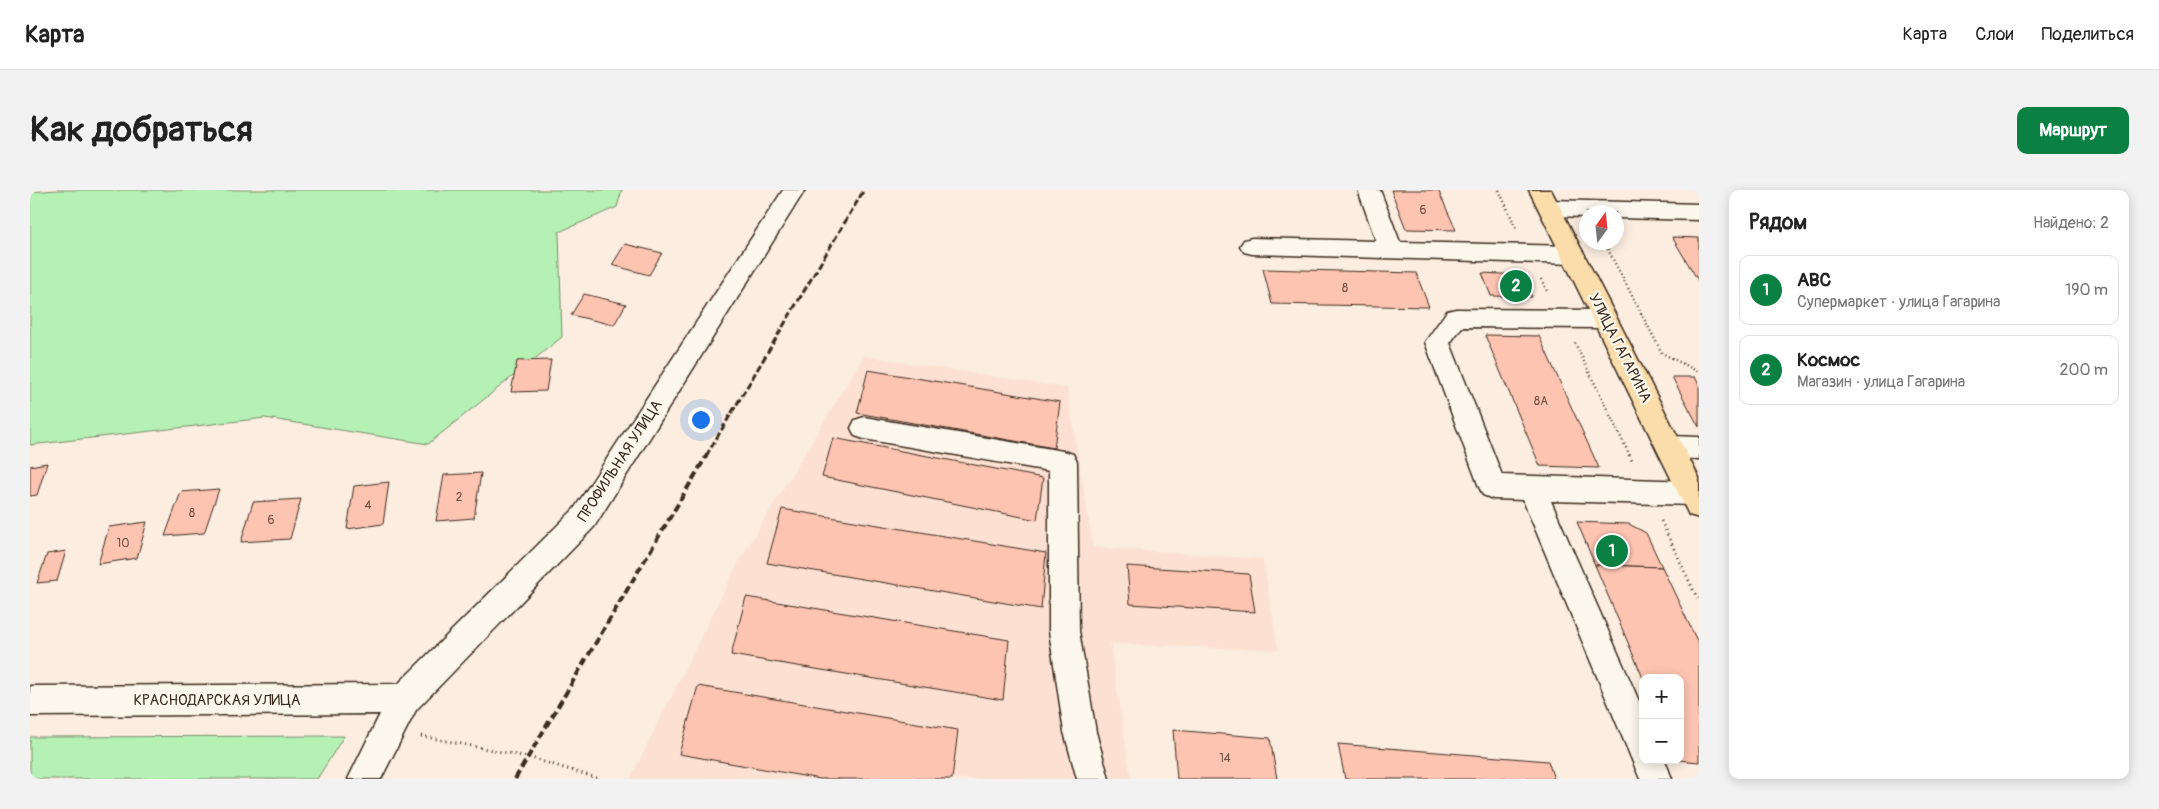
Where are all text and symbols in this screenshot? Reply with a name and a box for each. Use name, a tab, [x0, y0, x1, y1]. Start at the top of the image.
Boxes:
text: Карта	[25, 20, 84, 49]
text: Карта	[1903, 23, 1947, 46]
text: Слои	[1975, 23, 2013, 46]
text: Поделиться	[2041, 23, 2134, 46]
button: Маршрут	[2017, 107, 2129, 154]
text: Как добраться	[30, 108, 253, 152]
house number: 6	[1420, 203, 1427, 218]
north arrow	[1579, 205, 1624, 250]
text: Рядом	[1749, 209, 1807, 236]
text: Найдено: 2	[2033, 213, 2109, 233]
pin: 2	[1500, 267, 1532, 305]
text: ABC	[1797, 268, 1831, 292]
text: 1	[1763, 280, 1769, 300]
text: 190 m	[2065, 280, 2108, 300]
house number: 8	[1342, 281, 1348, 296]
street label: УЛИЦА ГАГАРИНА	[1584, 290, 1656, 406]
text: Супермаркет · улица Гагарина	[1797, 292, 2001, 312]
text: Космос	[1797, 348, 1860, 372]
text: 2	[1762, 360, 1770, 380]
text: 200 m	[2060, 360, 2108, 380]
text: Магазин · улица Гагарина	[1797, 372, 1965, 392]
house number: 8А	[1534, 394, 1548, 409]
street label: ПРОФИЛЬНАЯ УЛИЦА	[573, 396, 667, 526]
your location	[688, 407, 714, 433]
house number: 2	[456, 490, 463, 505]
house number: 4	[365, 498, 372, 513]
house number: 8	[189, 506, 195, 521]
house number: 6	[268, 513, 275, 528]
pin: 1	[1596, 532, 1628, 570]
house number: 10	[117, 536, 129, 551]
map controls	[1639, 674, 1684, 764]
button: +	[1639, 674, 1684, 719]
street label: КРАСНОДАРСКАЯ УЛИЦА	[133, 691, 301, 710]
button: −	[1639, 719, 1684, 764]
house number: 14	[1219, 751, 1231, 766]

